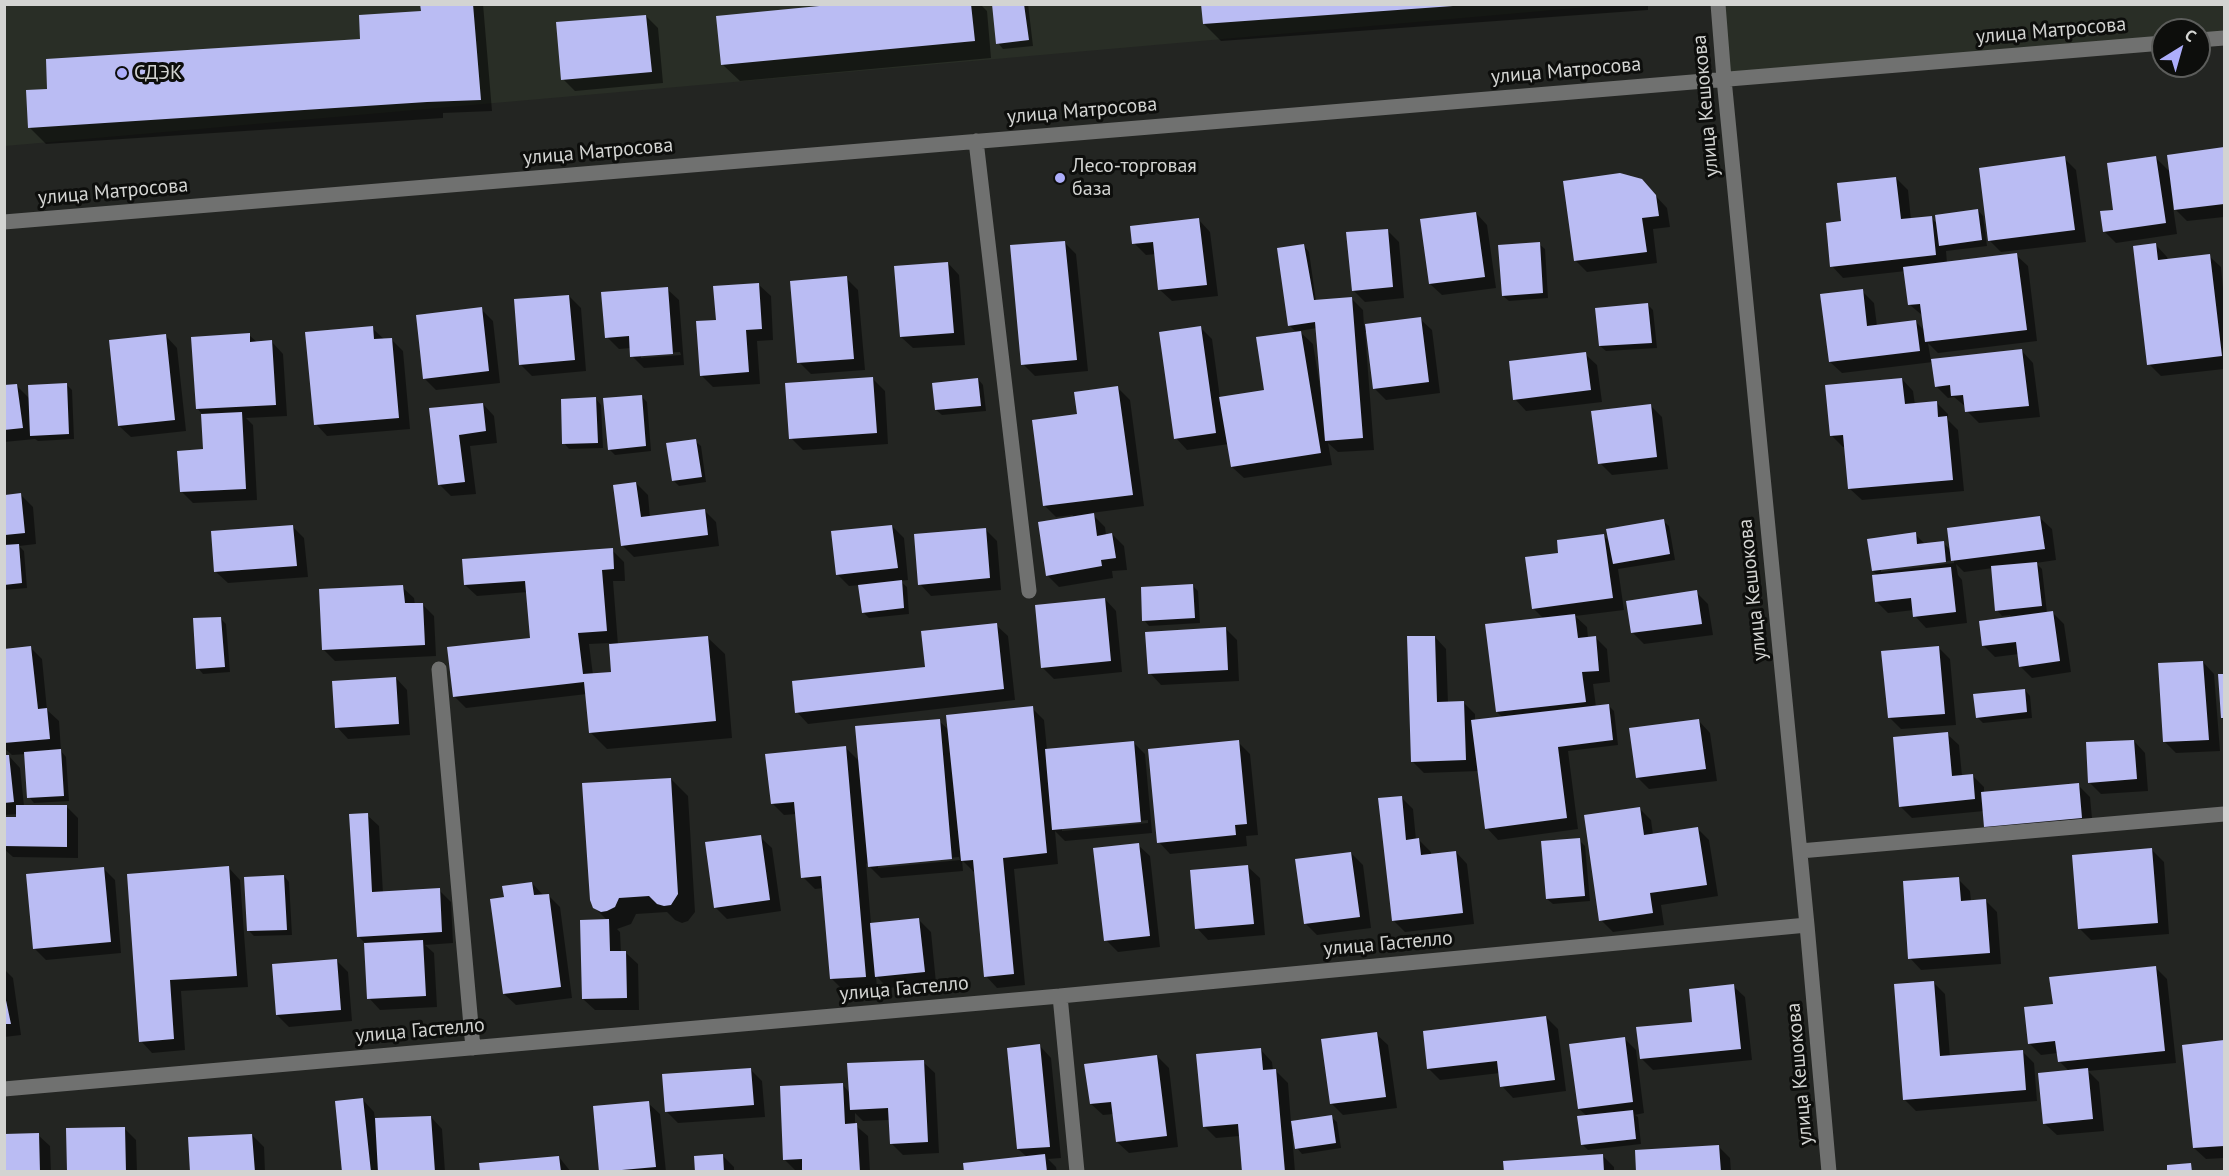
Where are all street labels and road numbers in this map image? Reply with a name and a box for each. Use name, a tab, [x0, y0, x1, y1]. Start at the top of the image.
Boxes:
street label: улица Матросова	[1975, 12, 2127, 50]
street label: улица Кешокова	[1688, 34, 1724, 178]
street label: улица Матросова	[1490, 52, 1642, 90]
street label: улица Матросова	[1006, 92, 1158, 130]
street label: улица Матросова	[522, 133, 674, 171]
street label: улица Матросова	[37, 173, 189, 211]
street label: улица Кешокова	[1734, 518, 1772, 662]
street label: улица Гастелло	[1322, 926, 1454, 962]
street label: улица Гастелло	[838, 971, 970, 1007]
street label: улица Кешокова	[1782, 1002, 1818, 1146]
street label: улица Гастелло	[354, 1013, 486, 1049]

